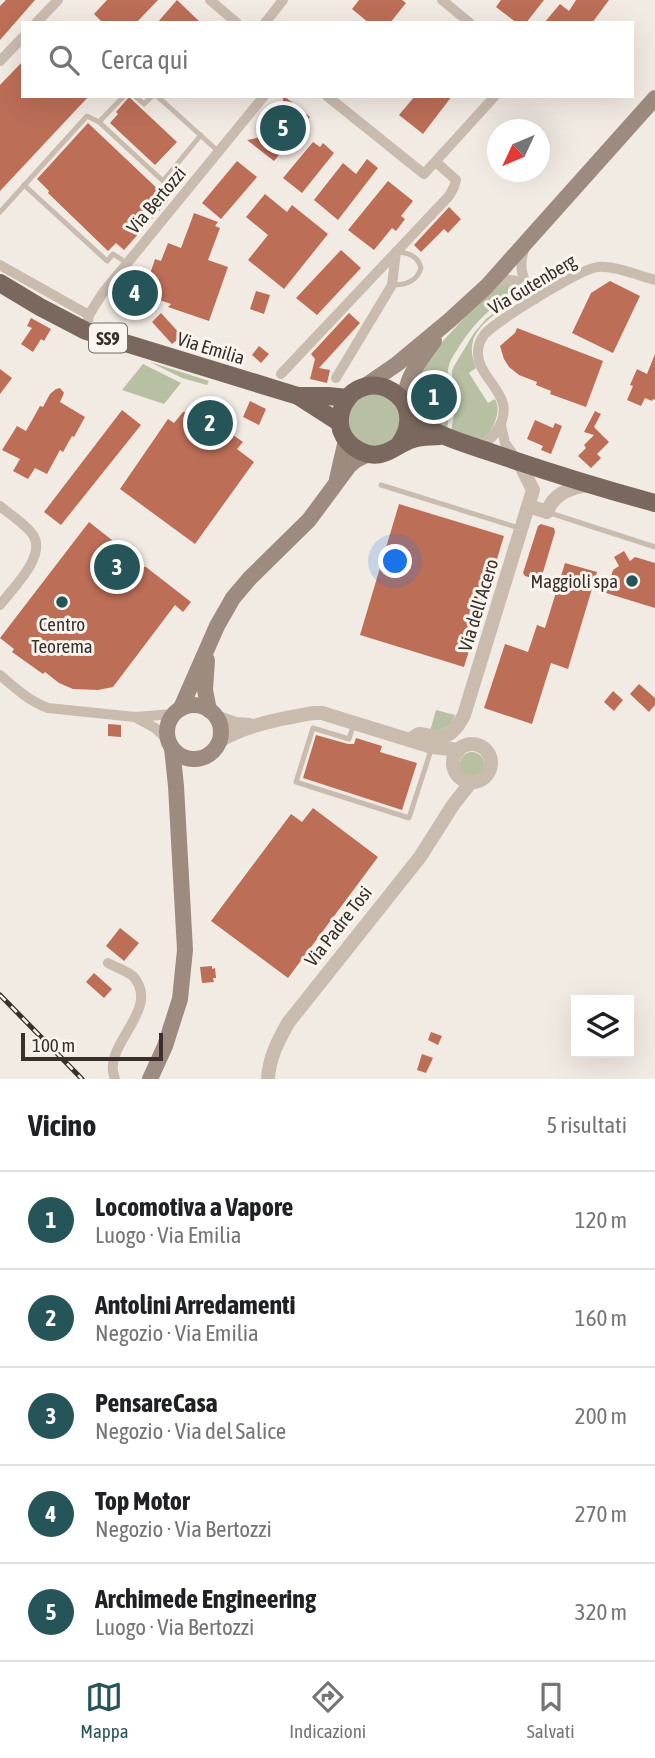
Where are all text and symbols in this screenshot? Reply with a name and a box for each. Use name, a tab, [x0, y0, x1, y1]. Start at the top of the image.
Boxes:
search box	[21, 21, 634, 98]
icon: search	[45, 41, 83, 79]
text: Cerca qui	[101, 45, 188, 75]
pin: 5	[260, 102, 306, 154]
north arrow	[487, 119, 550, 182]
street label: Via Bertozzi	[122, 162, 190, 238]
street label: Via Gutenberg	[484, 249, 581, 319]
pin: 4	[112, 267, 158, 319]
road number: SS9	[89, 324, 127, 352]
street label: Via Emilia	[175, 327, 247, 369]
pin: 1	[411, 371, 457, 423]
pin: 2	[187, 397, 233, 449]
pin: 3	[94, 541, 140, 593]
your location	[378, 544, 412, 578]
street label: Via dell'Acero	[454, 556, 502, 654]
place label: Maggioli spa	[531, 570, 618, 592]
marker: Maggioli spa	[624, 573, 640, 589]
marker: Centro Teorema	[54, 594, 70, 610]
place label: Centro Teorema	[31, 613, 93, 657]
street label: Via Padre Tosi	[300, 881, 376, 971]
map controls	[571, 995, 634, 1058]
button: layers	[571, 995, 634, 1058]
scale bar	[21, 1030, 163, 1062]
text: 100 m	[32, 1034, 75, 1056]
text: Vicino	[28, 1108, 96, 1142]
text: 5 risultati	[546, 1112, 627, 1138]
text: Locomotiva a Vapore	[95, 1192, 293, 1222]
text: 1	[46, 1207, 56, 1233]
text: 120 m	[575, 1207, 627, 1233]
text: Luogo · Via Emilia	[95, 1222, 241, 1248]
text: Antolini Arredamenti	[95, 1290, 296, 1320]
text: 2	[46, 1305, 56, 1331]
text: 160 m	[575, 1305, 627, 1331]
text: Negozio · Via Emilia	[95, 1320, 259, 1346]
text: PensareCasa	[95, 1388, 218, 1418]
text: 3	[46, 1403, 56, 1429]
text: 200 m	[575, 1403, 627, 1429]
text: Negozio · Via del Salice	[95, 1418, 286, 1444]
text: Top Motor	[95, 1486, 190, 1516]
text: 4	[46, 1501, 56, 1527]
text: 270 m	[575, 1501, 627, 1527]
text: Negozio · Via Bertozzi	[95, 1516, 272, 1542]
text: Archimede Engineering	[95, 1584, 316, 1614]
text: 5	[46, 1599, 56, 1625]
text: 320 m	[575, 1599, 627, 1625]
text: Luogo · Via Bertozzi	[95, 1614, 254, 1640]
tab: Mappa	[80, 1678, 129, 1742]
tab: Indicazioni	[289, 1678, 366, 1742]
tab: Salvati	[527, 1678, 575, 1742]

